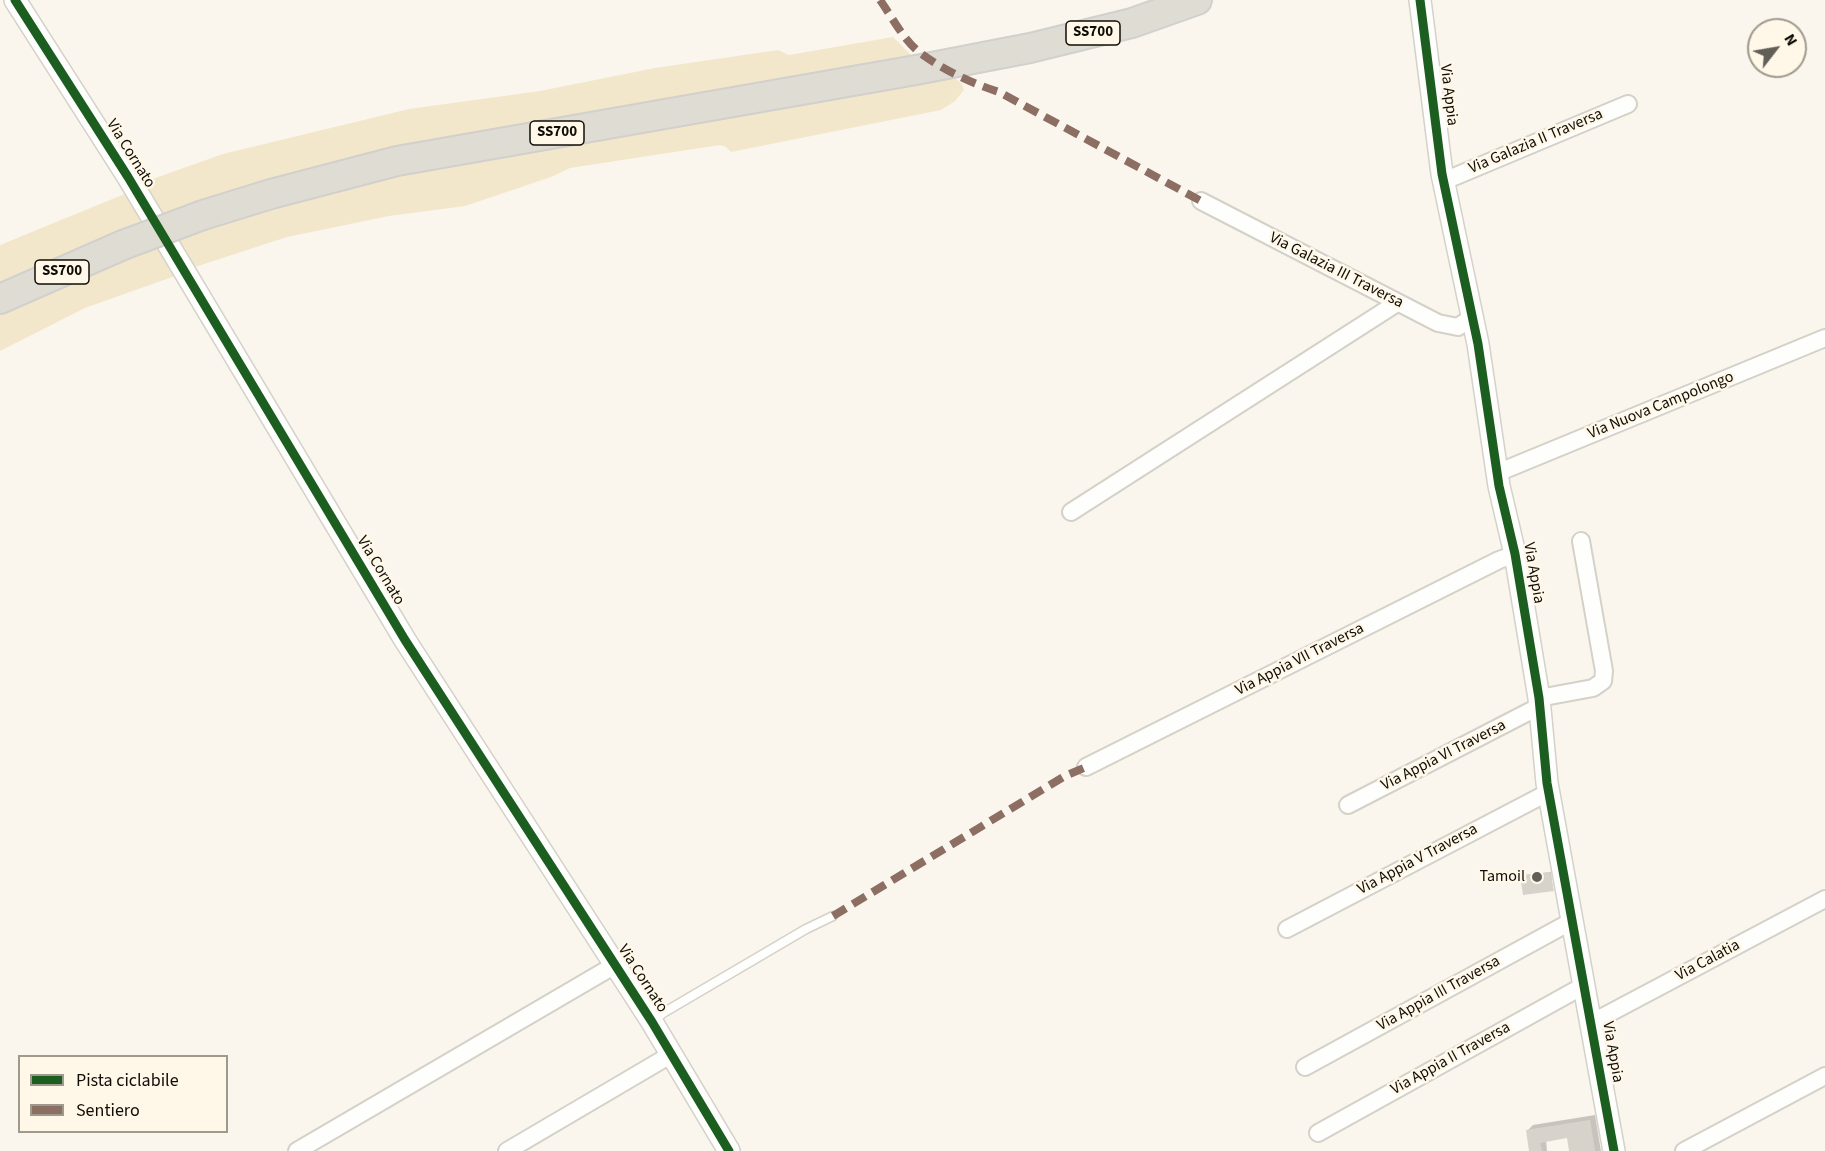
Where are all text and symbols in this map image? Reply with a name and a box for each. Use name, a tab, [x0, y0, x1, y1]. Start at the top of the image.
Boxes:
north arrow	[1747, 18, 1807, 78]
road number: SS700	[1066, 21, 1120, 45]
text: N	[1779, 30, 1803, 50]
street label: Via Appia	[1435, 63, 1461, 127]
street label: Via Galazia II Traversa	[1466, 105, 1606, 179]
street label: Via Cornato	[101, 116, 159, 192]
road number: SS700	[530, 121, 584, 145]
street label: Via Galazia III Traversa	[1266, 229, 1406, 313]
road number: SS700	[35, 260, 89, 284]
street label: Via Nuova Campolongo	[1585, 368, 1737, 444]
street label: Via Cornato	[352, 533, 408, 609]
street label: Via Appia	[1518, 541, 1548, 605]
street label: Via Appia VII Traversa	[1233, 619, 1367, 701]
street label: Via Appia VI Traversa	[1378, 716, 1510, 796]
street label: Via Appia V Traversa	[1355, 820, 1481, 900]
place label: Tamoil	[1480, 867, 1525, 887]
marker: Tamoil	[1530, 870, 1544, 884]
street label: Via Calatia	[1673, 936, 1743, 986]
street label: Via Cornato	[613, 941, 671, 1017]
street label: Via Appia III Traversa	[1374, 952, 1504, 1036]
street label: Via Appia II Traversa	[1388, 1018, 1514, 1100]
street label: Via Appia	[1597, 1020, 1627, 1084]
legend	[18, 1055, 228, 1133]
text: Pista ciclabile	[76, 1068, 179, 1093]
text: Sentiero	[76, 1098, 140, 1123]

